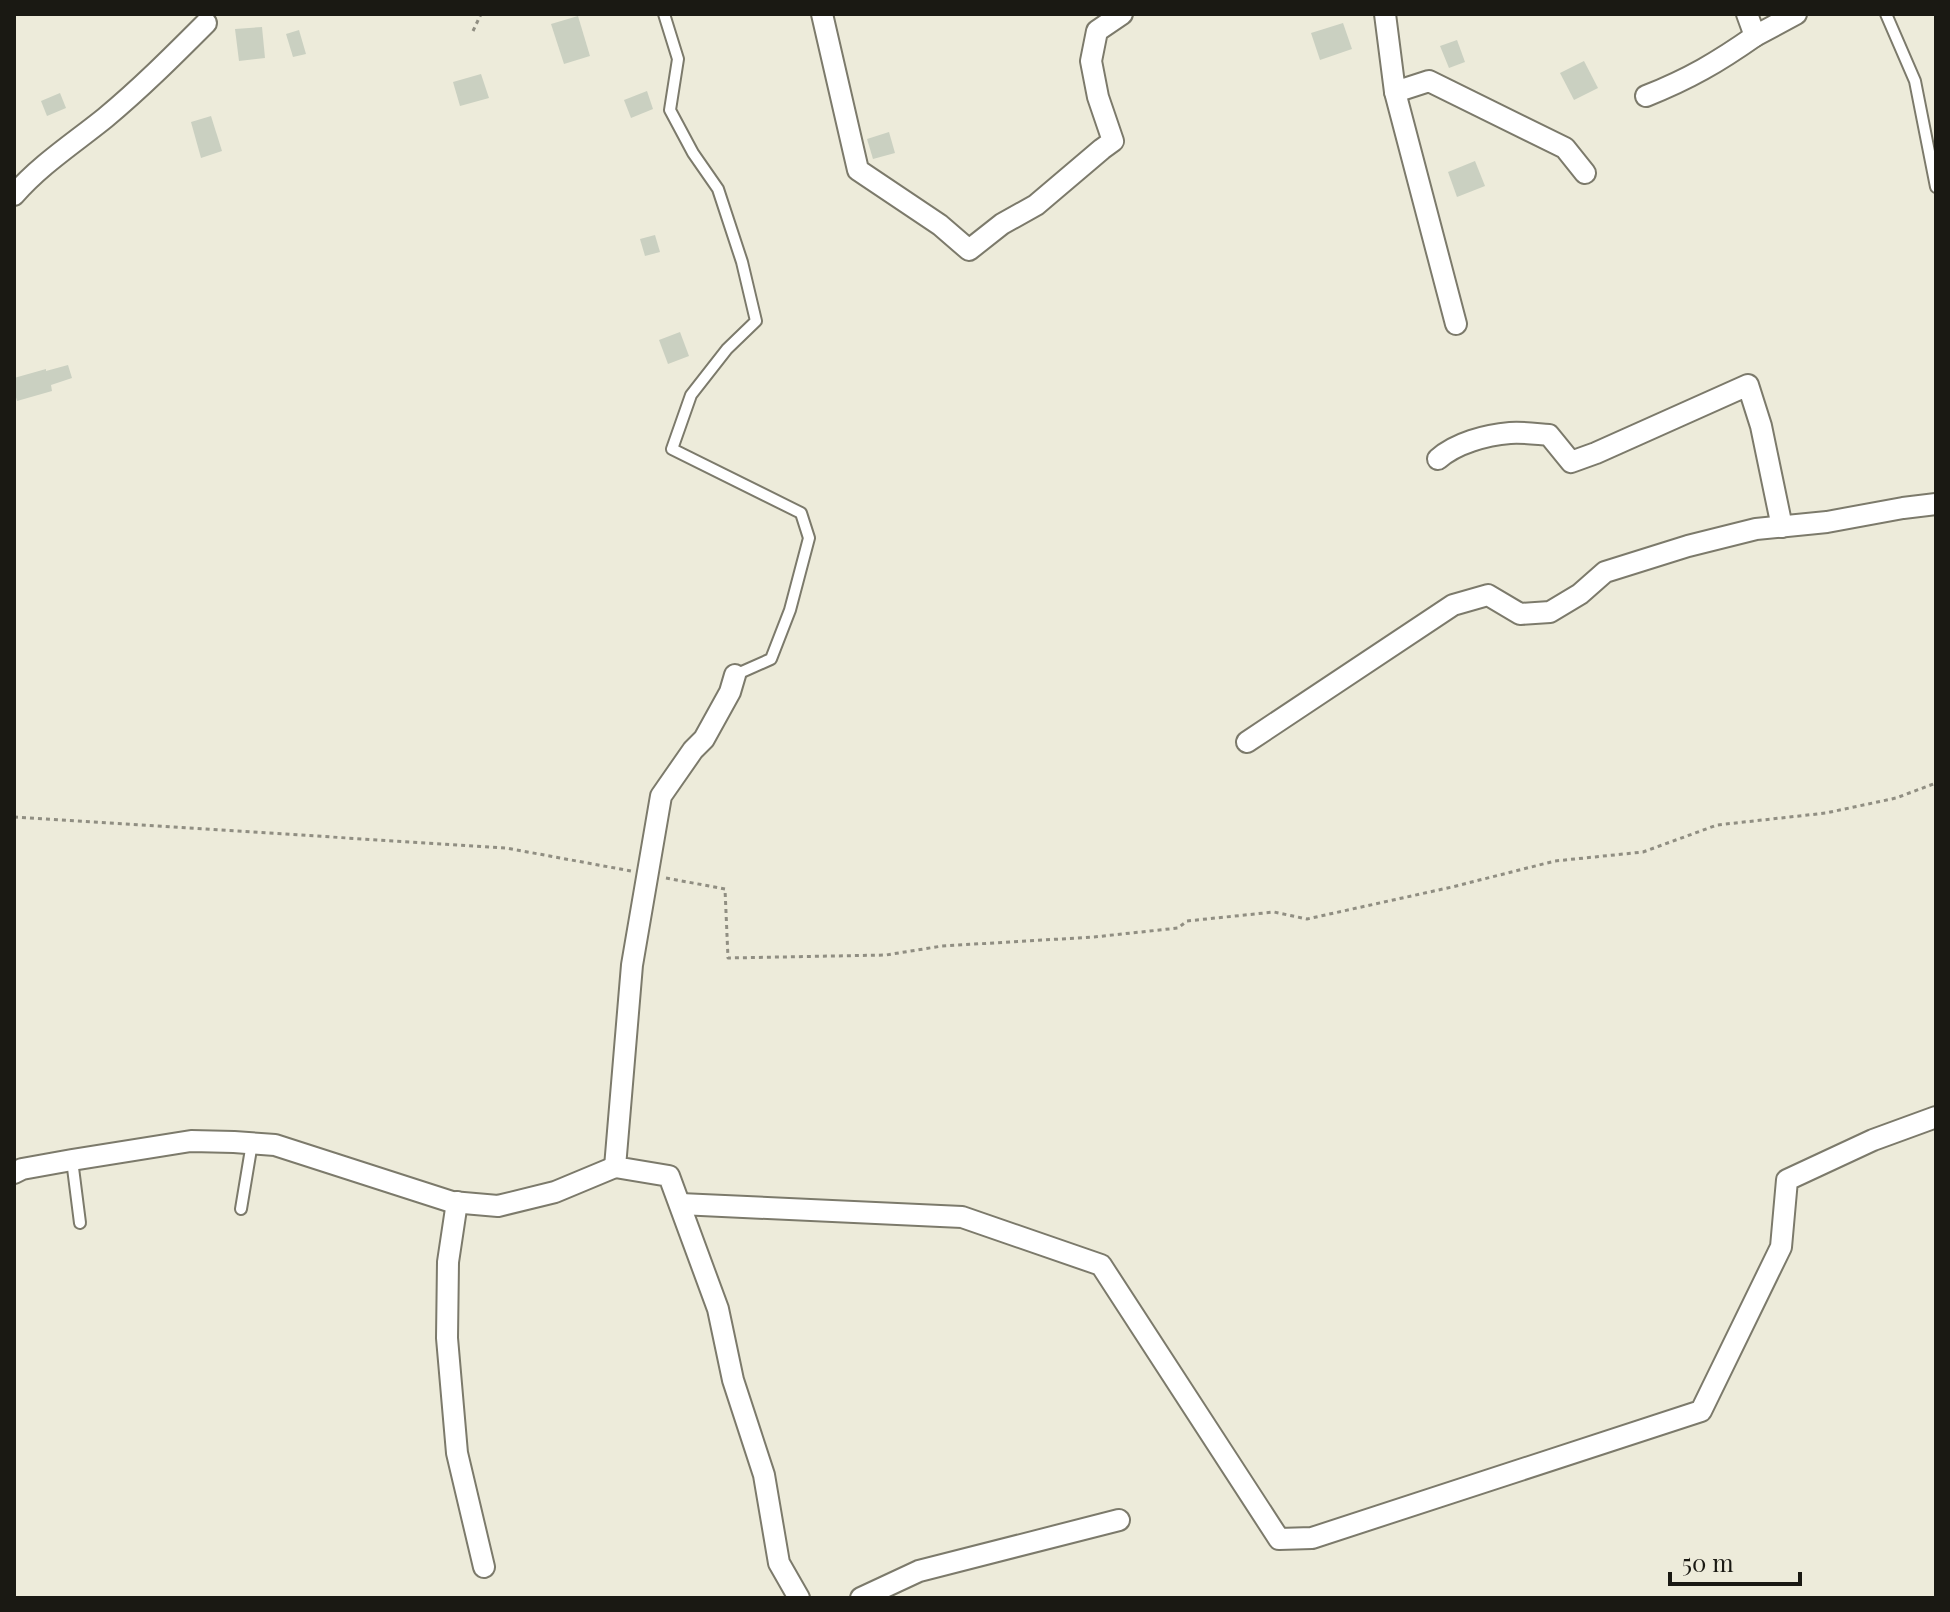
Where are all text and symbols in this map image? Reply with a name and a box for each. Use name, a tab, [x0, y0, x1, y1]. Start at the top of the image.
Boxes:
scale bar	[1670, 1536, 1800, 1586]
text: 50 m	[1682, 1546, 1734, 1578]

